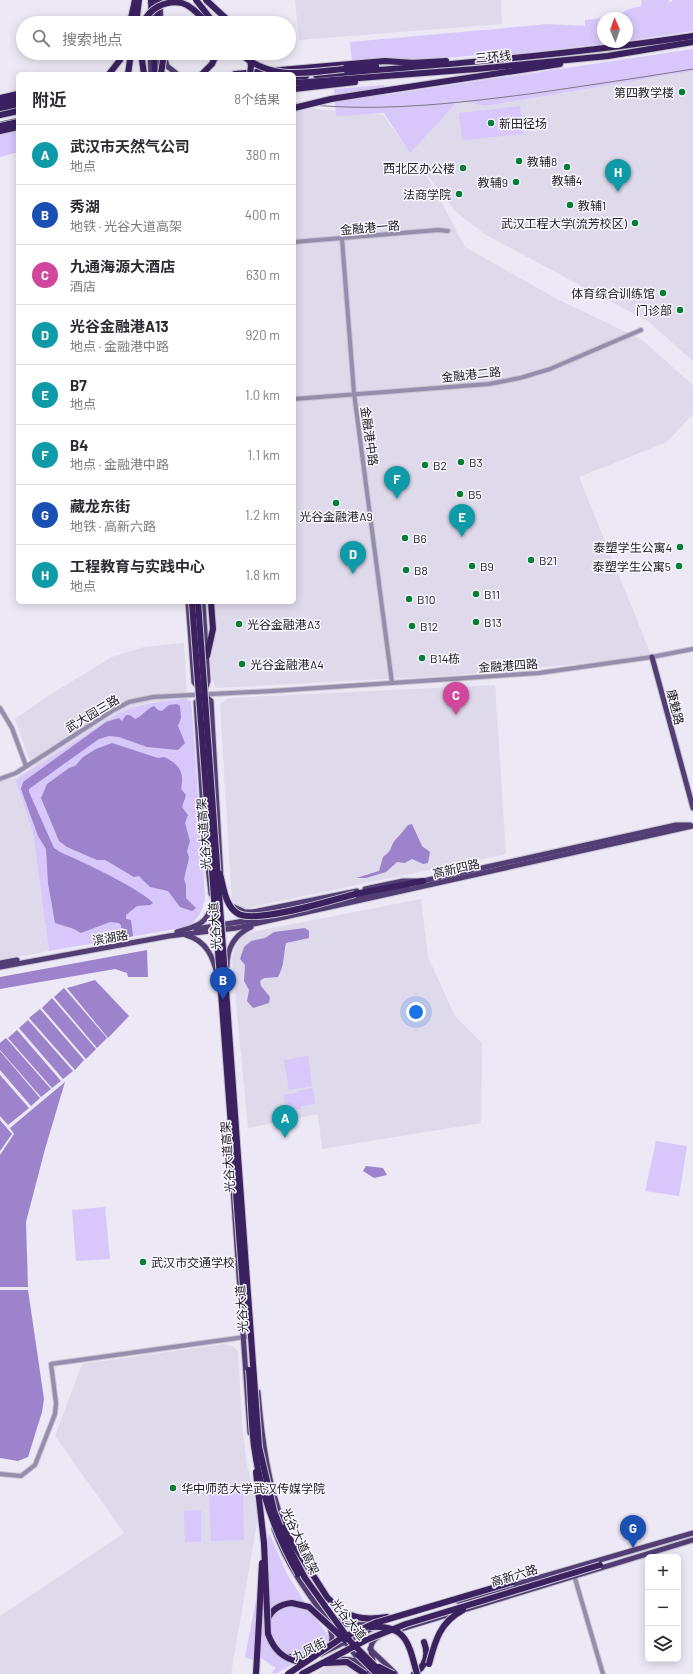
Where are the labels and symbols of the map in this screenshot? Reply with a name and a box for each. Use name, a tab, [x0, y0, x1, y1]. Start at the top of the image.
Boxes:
north arrow	[597, 12, 633, 48]
street label: 三环线	[474, 47, 512, 65]
place label: 第四教学楼	[614, 85, 674, 99]
marker: 第四教学楼	[677, 87, 687, 97]
place label: 新田径场	[499, 116, 547, 130]
marker: 新田径场	[486, 118, 496, 128]
place label: 教辅8	[527, 154, 557, 168]
marker: 教辅8	[514, 156, 524, 166]
pin: H	[605, 159, 631, 192]
place label: 西北区办公楼	[383, 161, 455, 175]
marker: 教辅4	[562, 162, 572, 172]
marker: 西北区办公楼	[458, 163, 468, 173]
place label: 教辅4	[552, 173, 582, 187]
place label: 教辅9	[478, 175, 508, 189]
marker: 教辅9	[511, 177, 521, 187]
place label: 法商学院	[403, 187, 451, 201]
marker: 法商学院	[454, 189, 464, 199]
place label: 教辅1	[578, 198, 606, 212]
marker: 教辅1	[565, 200, 575, 210]
place label: 武汉工程大学(流芳校区)	[501, 216, 628, 230]
street label: 金融港一路	[339, 217, 401, 237]
marker: 武汉工程大学(流芳校区)	[630, 218, 640, 228]
place label: 体育综合训练馆	[571, 286, 655, 300]
marker: 体育综合训练馆	[658, 288, 668, 298]
place label: 门诊部	[636, 303, 672, 317]
marker: 门诊部	[675, 305, 685, 315]
street label: 金融港二路	[440, 364, 502, 384]
street label: 金融港中路	[359, 405, 381, 467]
place label: B3	[469, 455, 483, 469]
marker: B3	[456, 457, 466, 467]
place label: B2	[433, 458, 447, 472]
marker: B2	[420, 460, 430, 470]
pin: F	[384, 466, 410, 499]
place label: B5	[468, 487, 482, 501]
marker: B5	[455, 489, 465, 499]
marker: 光谷金融港A9	[331, 498, 341, 508]
pin: E	[449, 504, 475, 537]
place label: 光谷金融港A9	[299, 509, 373, 523]
place label: B6	[413, 531, 427, 545]
marker: B6	[400, 533, 410, 543]
place label: 泰塑学生公寓4	[593, 540, 672, 554]
pin: D	[340, 541, 366, 574]
marker: 泰塑学生公寓4	[675, 542, 685, 552]
place label: B21	[539, 553, 557, 567]
marker: B21	[526, 555, 536, 565]
place label: B9	[480, 559, 494, 573]
place label: 泰塑学生公寓5	[593, 559, 671, 573]
marker: B9	[467, 561, 477, 571]
marker: 泰塑学生公寓5	[674, 561, 684, 571]
place label: B8	[414, 563, 428, 577]
marker: B8	[401, 565, 411, 575]
place label: B11	[484, 587, 500, 601]
marker: B11	[471, 589, 481, 599]
place label: B10	[417, 592, 436, 606]
marker: B10	[404, 594, 414, 604]
place label: B13	[484, 615, 502, 629]
place label: 光谷金融港A3	[247, 617, 320, 631]
marker: B13	[471, 617, 481, 627]
marker: 光谷金融港A3	[234, 619, 244, 629]
place label: B12	[420, 619, 438, 633]
marker: B12	[407, 621, 417, 631]
place label: B14栋	[430, 651, 460, 665]
marker: B14栋	[417, 653, 427, 663]
street label: 金融港四路	[478, 656, 538, 674]
place label: 光谷金融港A4	[250, 657, 324, 671]
marker: 光谷金融港A4	[237, 659, 247, 669]
pin: C	[443, 682, 469, 715]
street label: 康魅路	[665, 688, 687, 726]
street label: 武大园三路	[63, 692, 121, 734]
street label: 光谷大道高架	[194, 798, 212, 870]
street label: 高新四路	[431, 856, 481, 880]
street label: 光谷大道	[205, 902, 223, 950]
street label: 滨湖路	[91, 927, 129, 947]
pin: B	[210, 967, 236, 1000]
your location	[406, 1002, 426, 1022]
pin: A	[272, 1105, 298, 1138]
street label: 光谷大道高架	[218, 1121, 236, 1193]
place label: 武汉市交通学校	[151, 1255, 235, 1269]
marker: 武汉市交通学校	[138, 1257, 148, 1267]
street label: 光谷大道	[232, 1285, 250, 1333]
place label: 华中师范大学武汉传媒学院	[181, 1481, 325, 1495]
marker: 华中师范大学武汉传媒学院	[168, 1483, 178, 1493]
street label: 光谷大道高架	[279, 1505, 323, 1577]
pin: G	[620, 1515, 646, 1548]
street label: 高新六路	[489, 1561, 539, 1589]
street label: 光谷大道	[328, 1596, 370, 1642]
street label: 九凤街	[290, 1635, 328, 1663]

